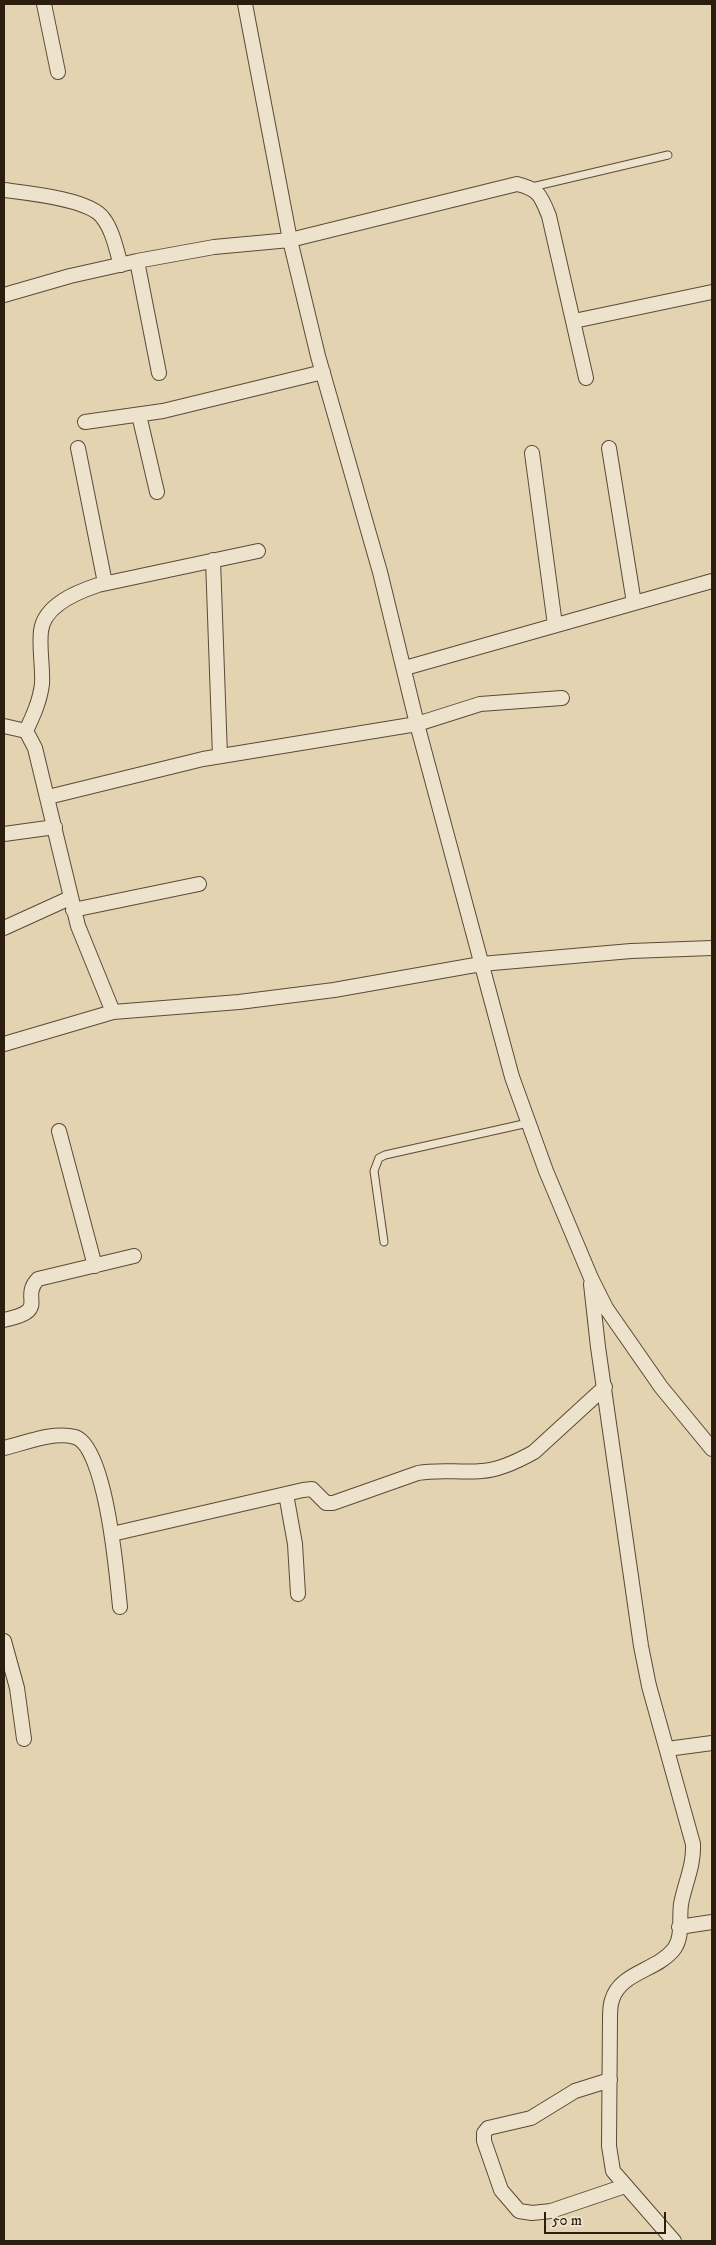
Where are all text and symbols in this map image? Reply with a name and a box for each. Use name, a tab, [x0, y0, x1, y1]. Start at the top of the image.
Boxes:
scale bar	[546, 2202, 668, 2234]
text: 50 m	[552, 2211, 582, 2230]

